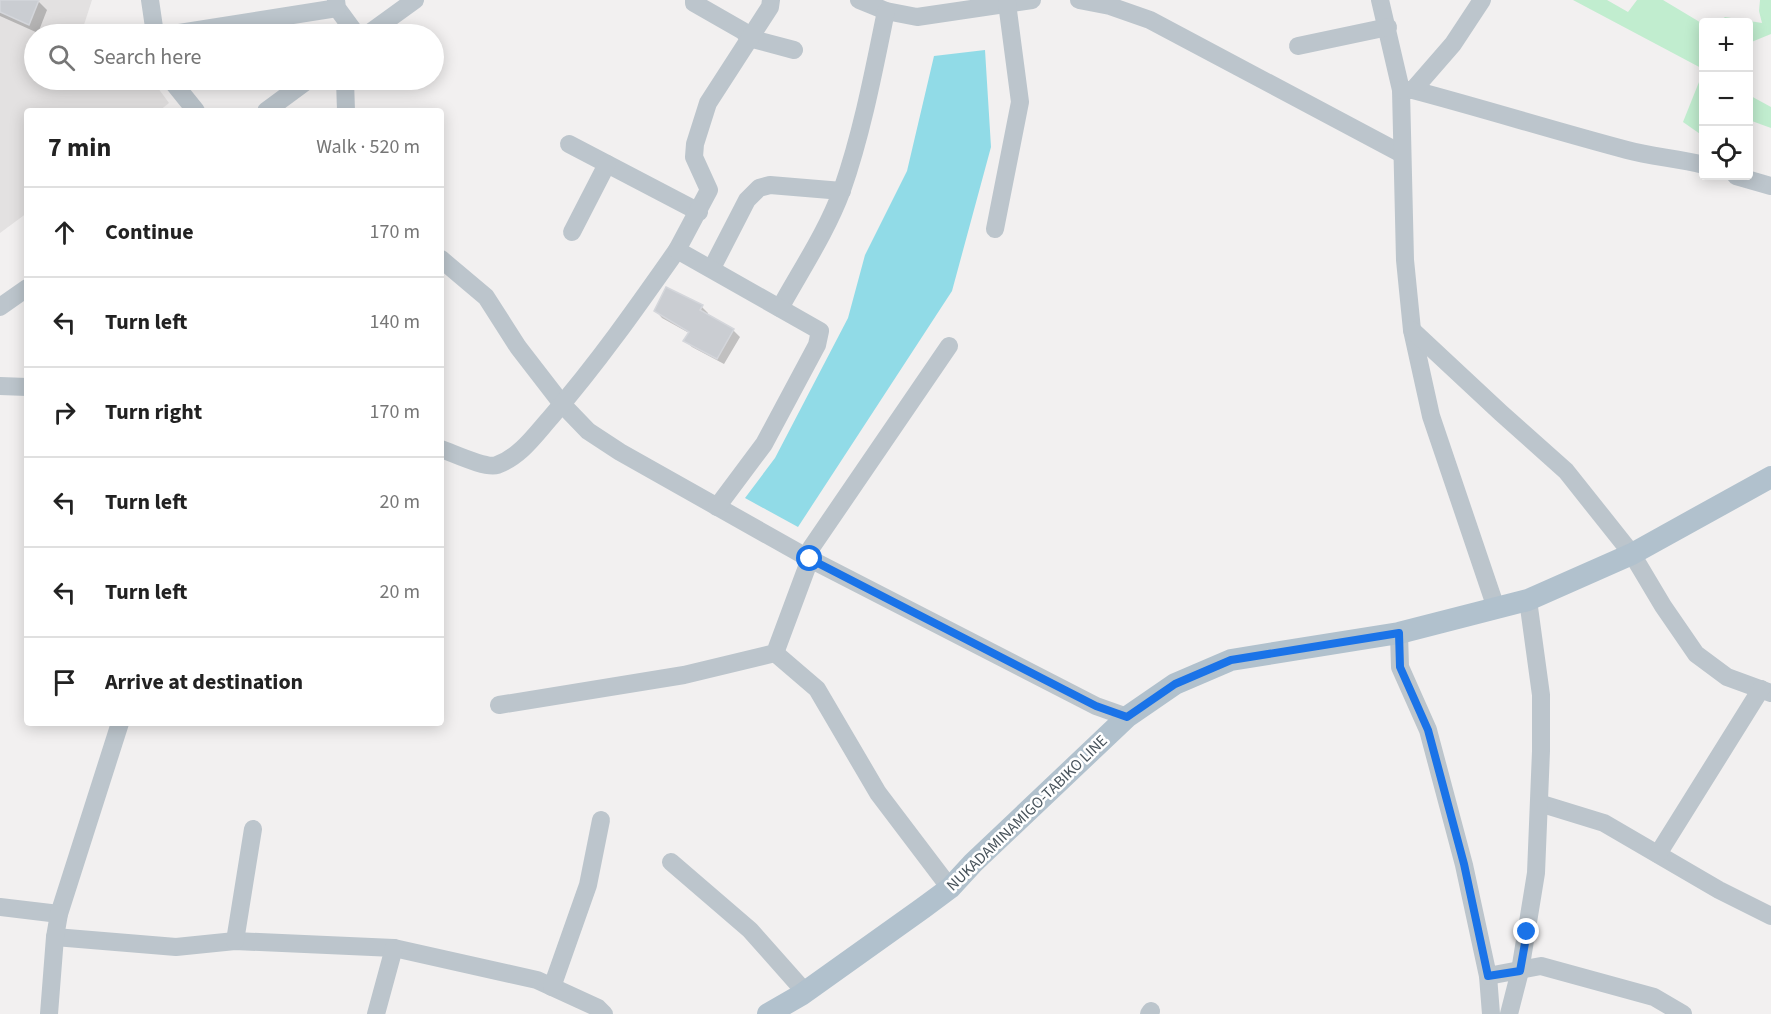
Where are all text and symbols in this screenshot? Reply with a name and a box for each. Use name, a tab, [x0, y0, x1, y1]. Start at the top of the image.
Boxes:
map controls	[1699, 18, 1753, 180]
button: +	[1699, 18, 1753, 72]
search box	[24, 24, 444, 90]
icon: search	[45, 41, 78, 74]
text: Search here	[93, 41, 201, 73]
button: −	[1699, 72, 1753, 126]
button: locate	[1699, 126, 1753, 180]
text: 7 min	[48, 129, 111, 166]
text: Walk · 520 m	[316, 133, 420, 161]
icon: ahead	[48, 216, 81, 249]
text: Continue	[105, 216, 194, 248]
text: 170 m	[370, 218, 420, 246]
icon: left	[48, 306, 81, 339]
text: Turn left	[105, 306, 187, 338]
text: 140 m	[370, 308, 420, 336]
icon: right	[48, 396, 81, 429]
text: Turn right	[105, 396, 202, 428]
text: 170 m	[370, 398, 420, 426]
icon: left	[48, 486, 81, 519]
text: Turn left	[105, 486, 187, 518]
text: 20 m	[380, 488, 420, 516]
route start	[796, 545, 822, 571]
icon: left	[48, 576, 81, 609]
text: Turn left	[105, 576, 187, 608]
text: 20 m	[380, 578, 420, 606]
icon: arrive	[48, 666, 81, 699]
text: Arrive at destination	[105, 666, 303, 698]
street label: NUKADAMINAMIGO-TABIKO LINE	[942, 730, 1112, 896]
route end	[1513, 918, 1539, 944]

